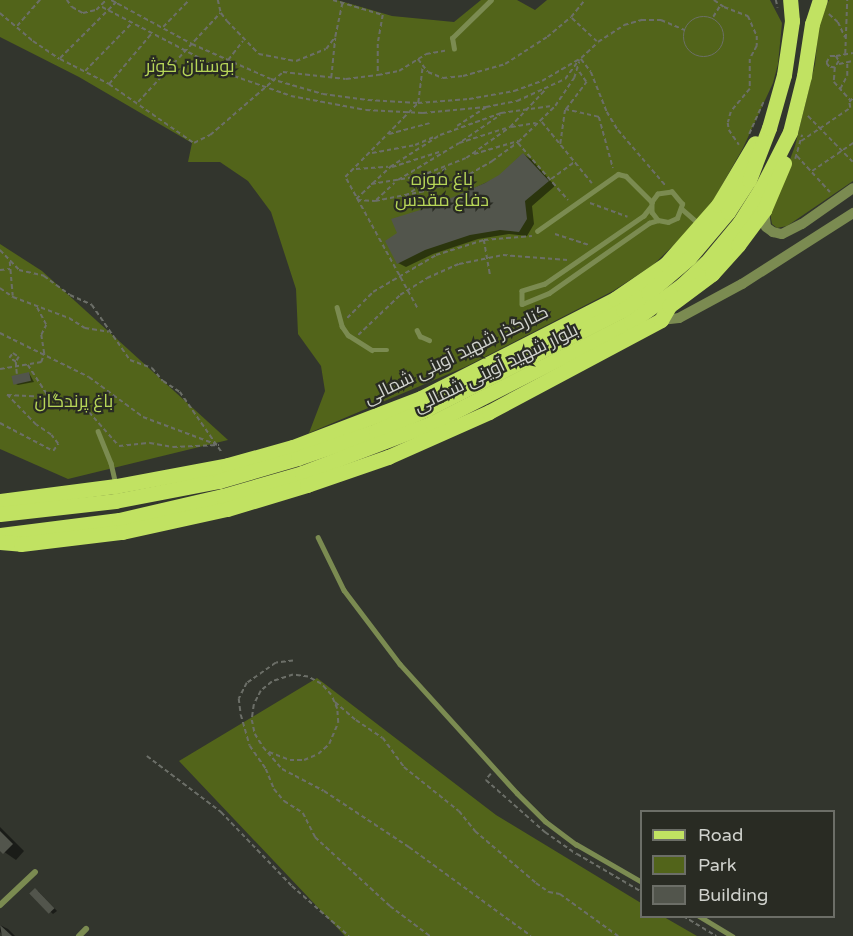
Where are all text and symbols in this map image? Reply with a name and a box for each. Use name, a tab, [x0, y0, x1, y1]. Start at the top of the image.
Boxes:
park label: بوستان کوثر	[145, 55, 235, 77]
park label: باغ موزه دفاع مقدس	[395, 169, 489, 212]
street label: کنارگذر شهید آوینی شمالی	[360, 301, 552, 409]
street label: بلوار شهید آوینی شمالی	[410, 319, 582, 417]
park label: باغ پرندگان	[35, 390, 113, 412]
legend	[640, 810, 835, 918]
text: Road	[698, 824, 743, 846]
text: Park	[698, 854, 736, 876]
text: Building	[698, 884, 768, 906]

